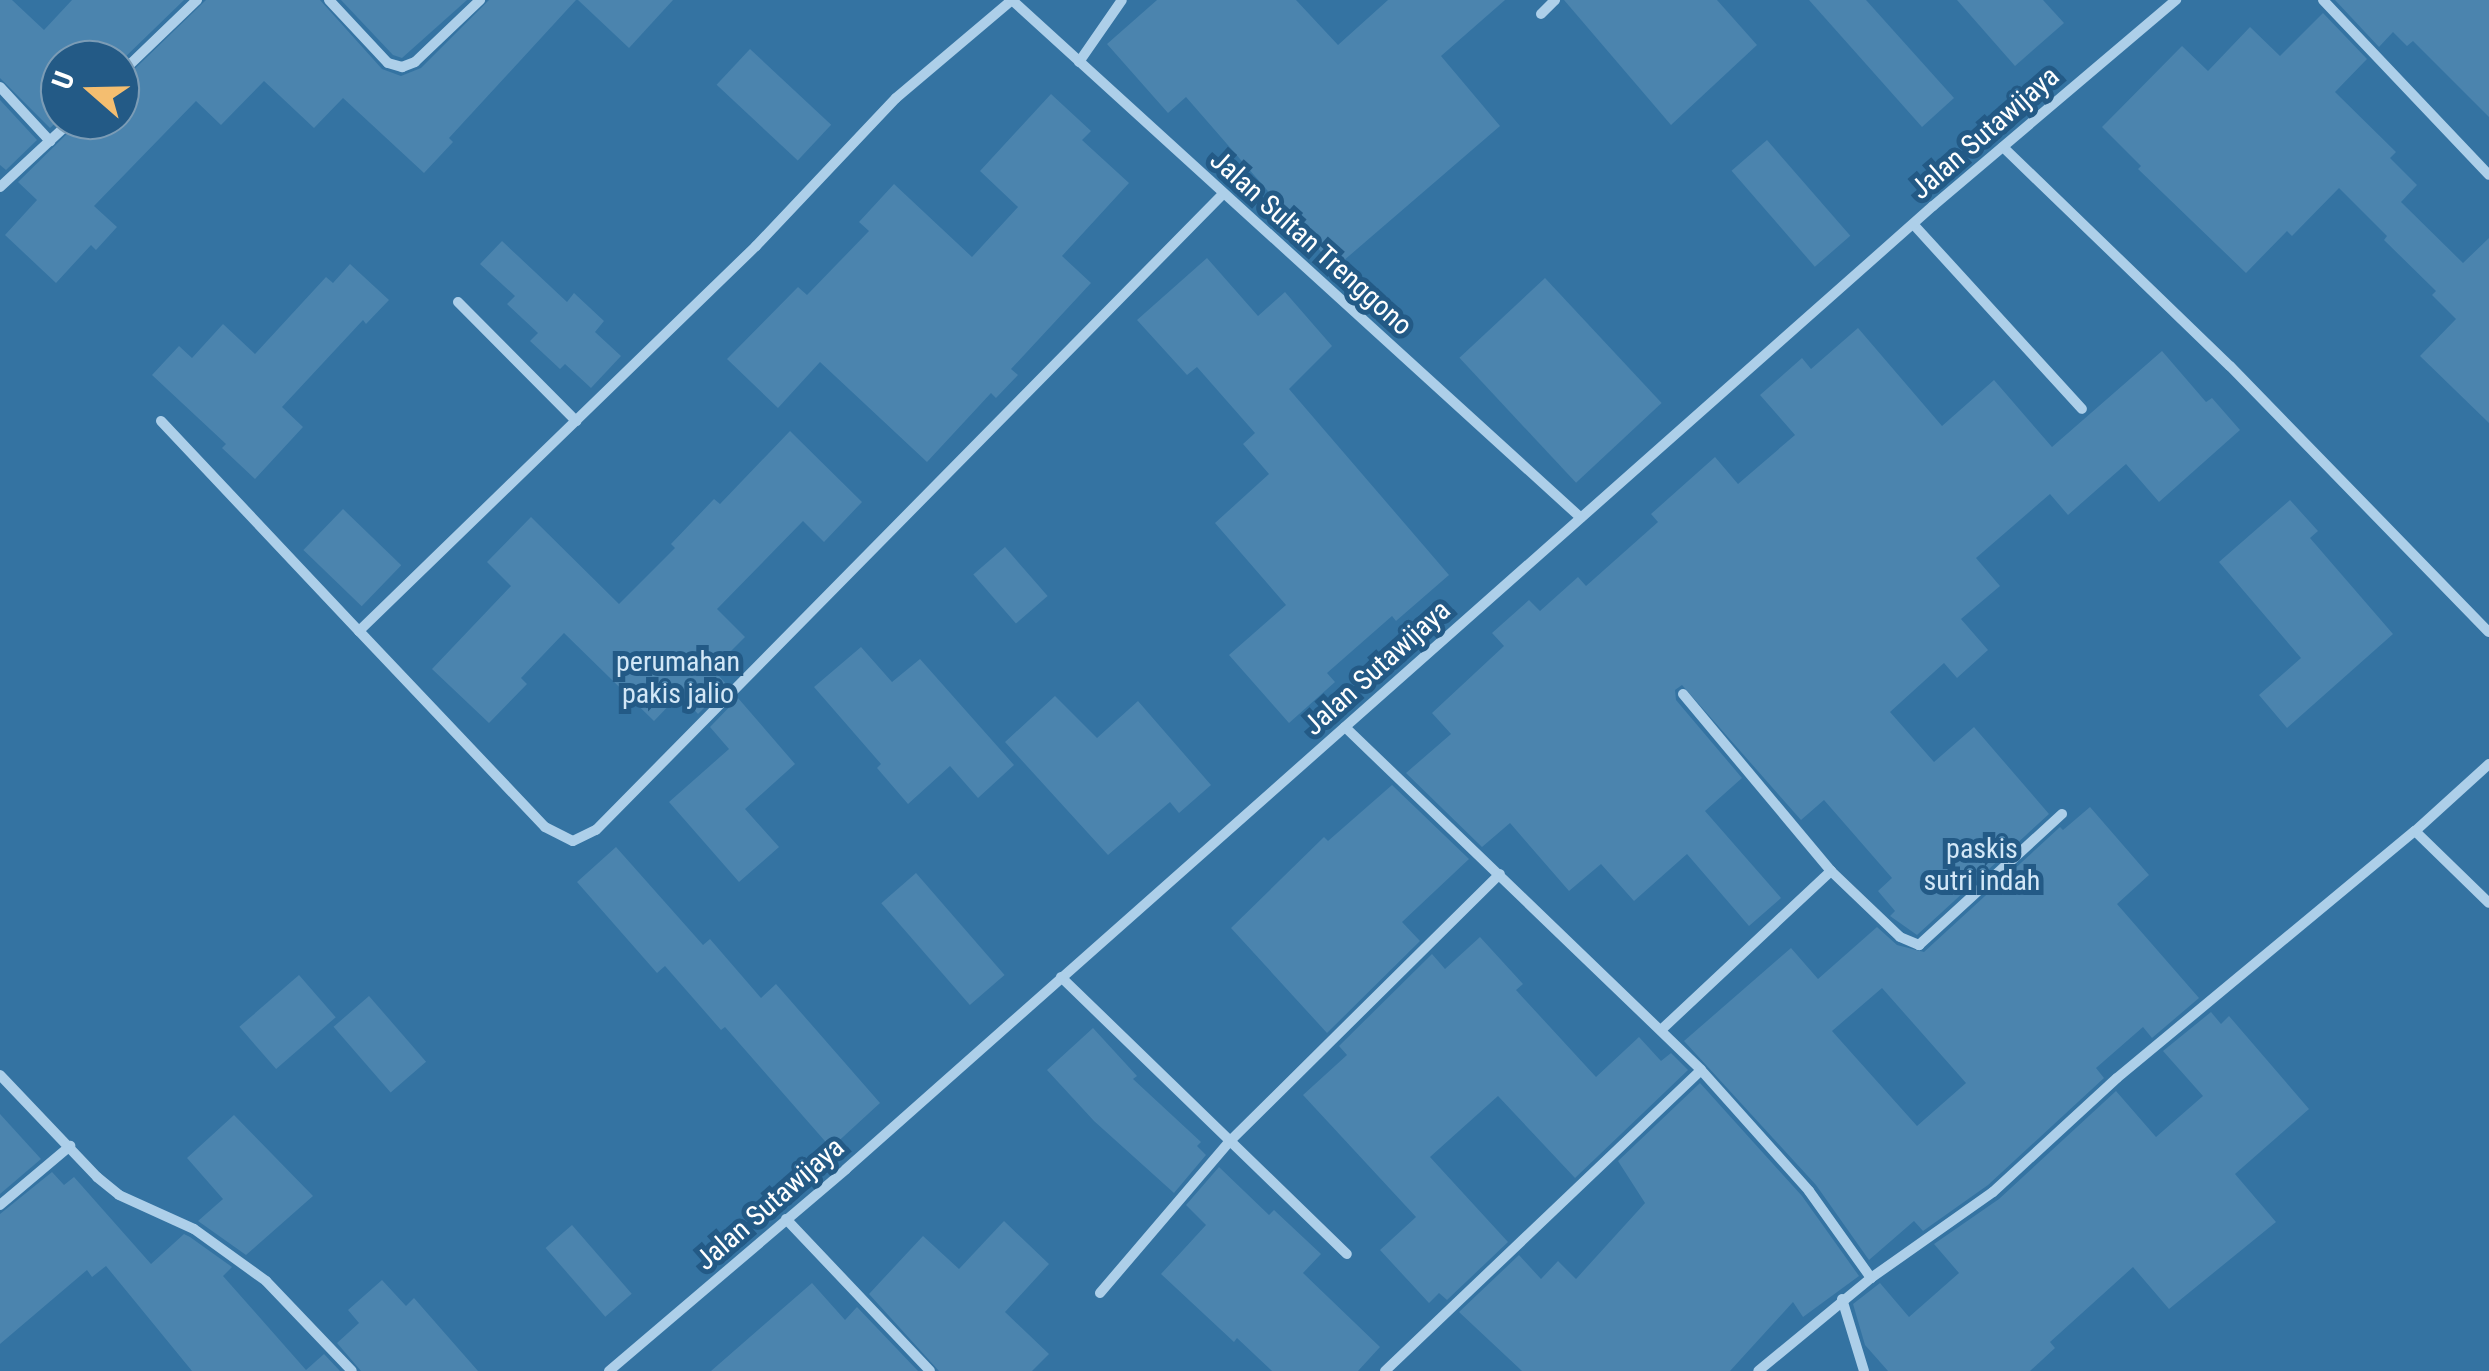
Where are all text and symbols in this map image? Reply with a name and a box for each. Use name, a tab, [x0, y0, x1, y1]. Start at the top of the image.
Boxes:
north arrow	[40, 40, 140, 140]
street label: Jalan Sutawijaya	[1904, 59, 2066, 207]
text: U	[45, 67, 81, 93]
street label: Jalan Sultan Trenggono	[1203, 143, 1419, 343]
street label: Jalan Sutawijaya	[1297, 593, 1457, 743]
park label: perumahan pakis jalio	[616, 645, 740, 711]
park label: paskis sutri indah	[1924, 832, 2040, 898]
street label: Jalan Sutawijaya	[689, 1130, 851, 1278]

